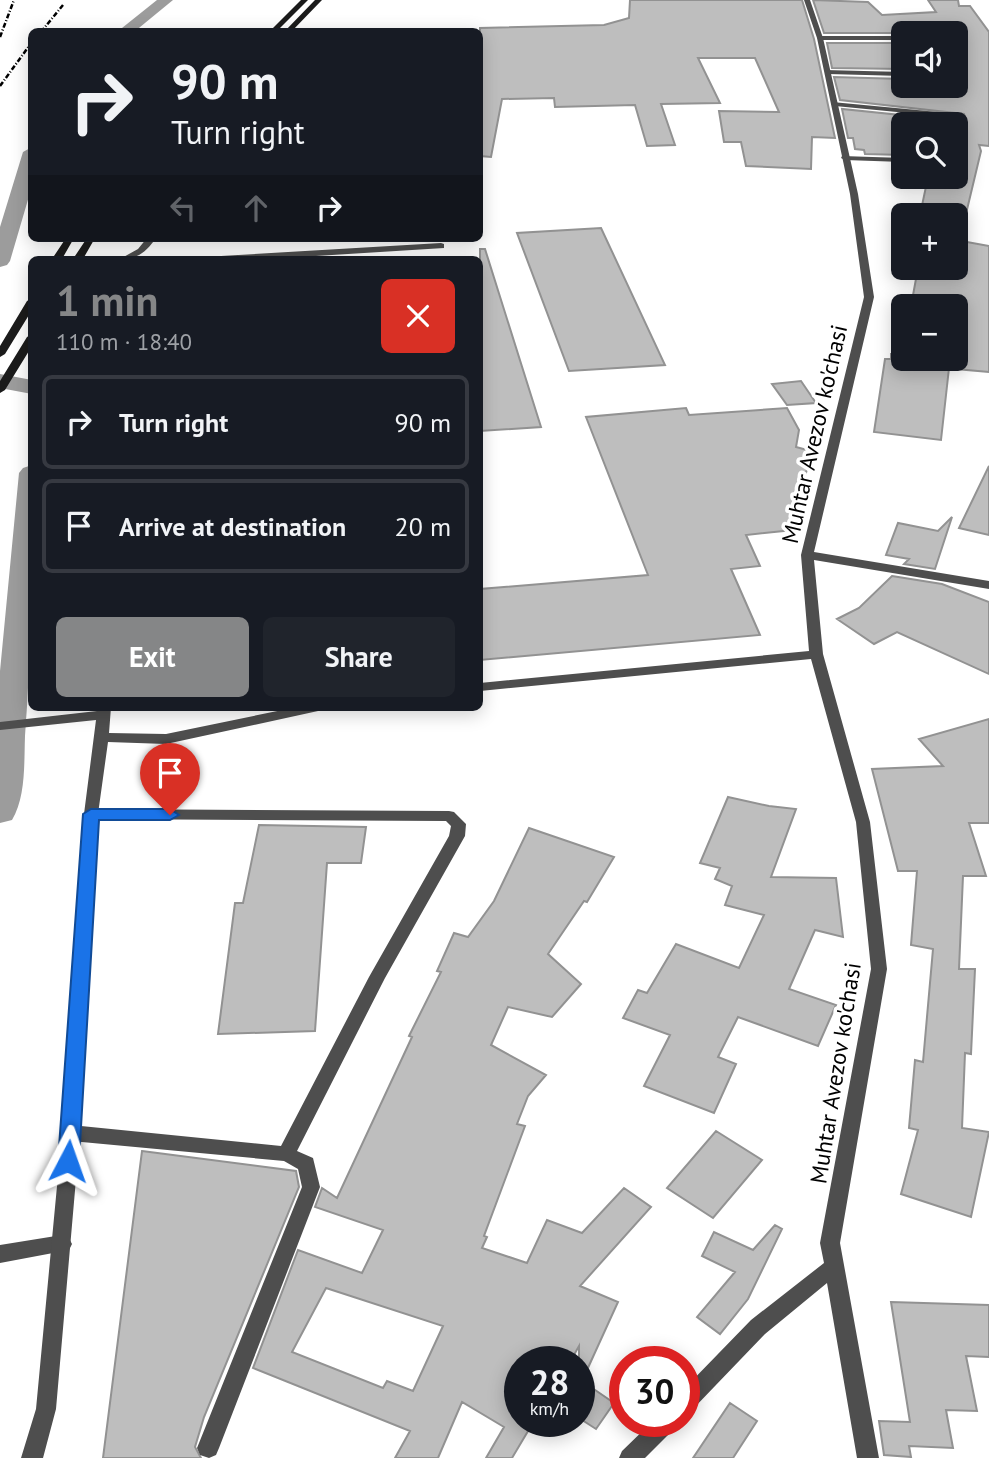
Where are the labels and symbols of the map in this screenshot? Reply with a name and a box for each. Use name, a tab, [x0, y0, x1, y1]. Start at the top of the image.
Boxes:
street label: Muhtar Avezov ko'chasi	[775, 322, 853, 546]
pin	[140, 743, 200, 815]
street label: Muhtar Avezov ko'chasi	[803, 960, 867, 1186]
position arrow	[31, 1124, 105, 1198]
speed limit sign: 30	[609, 1346, 700, 1437]

